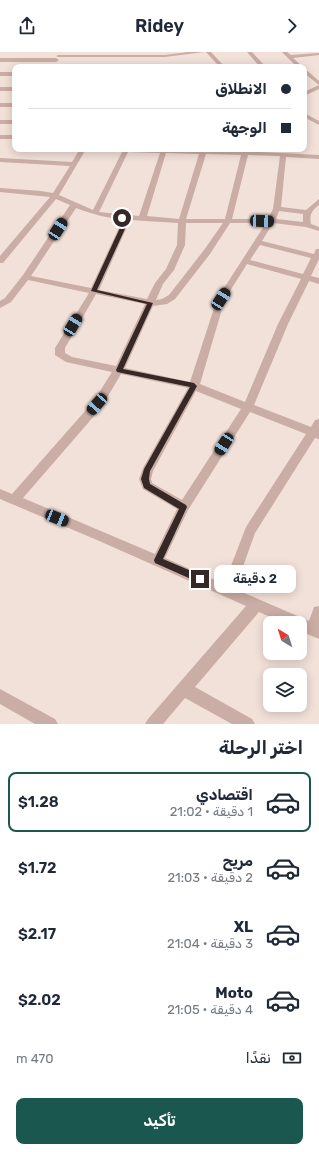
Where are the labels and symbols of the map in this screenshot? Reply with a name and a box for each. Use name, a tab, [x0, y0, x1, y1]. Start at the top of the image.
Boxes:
route start	[113, 209, 131, 227]
car	[250, 215, 274, 227]
car	[46, 216, 70, 242]
car	[209, 286, 233, 312]
car	[62, 312, 84, 338]
car	[85, 391, 109, 417]
car	[212, 431, 236, 457]
car	[44, 508, 70, 528]
callout: 2 دقيقة	[214, 565, 296, 593]
route end	[191, 570, 209, 588]
north arrow	[263, 616, 307, 660]

